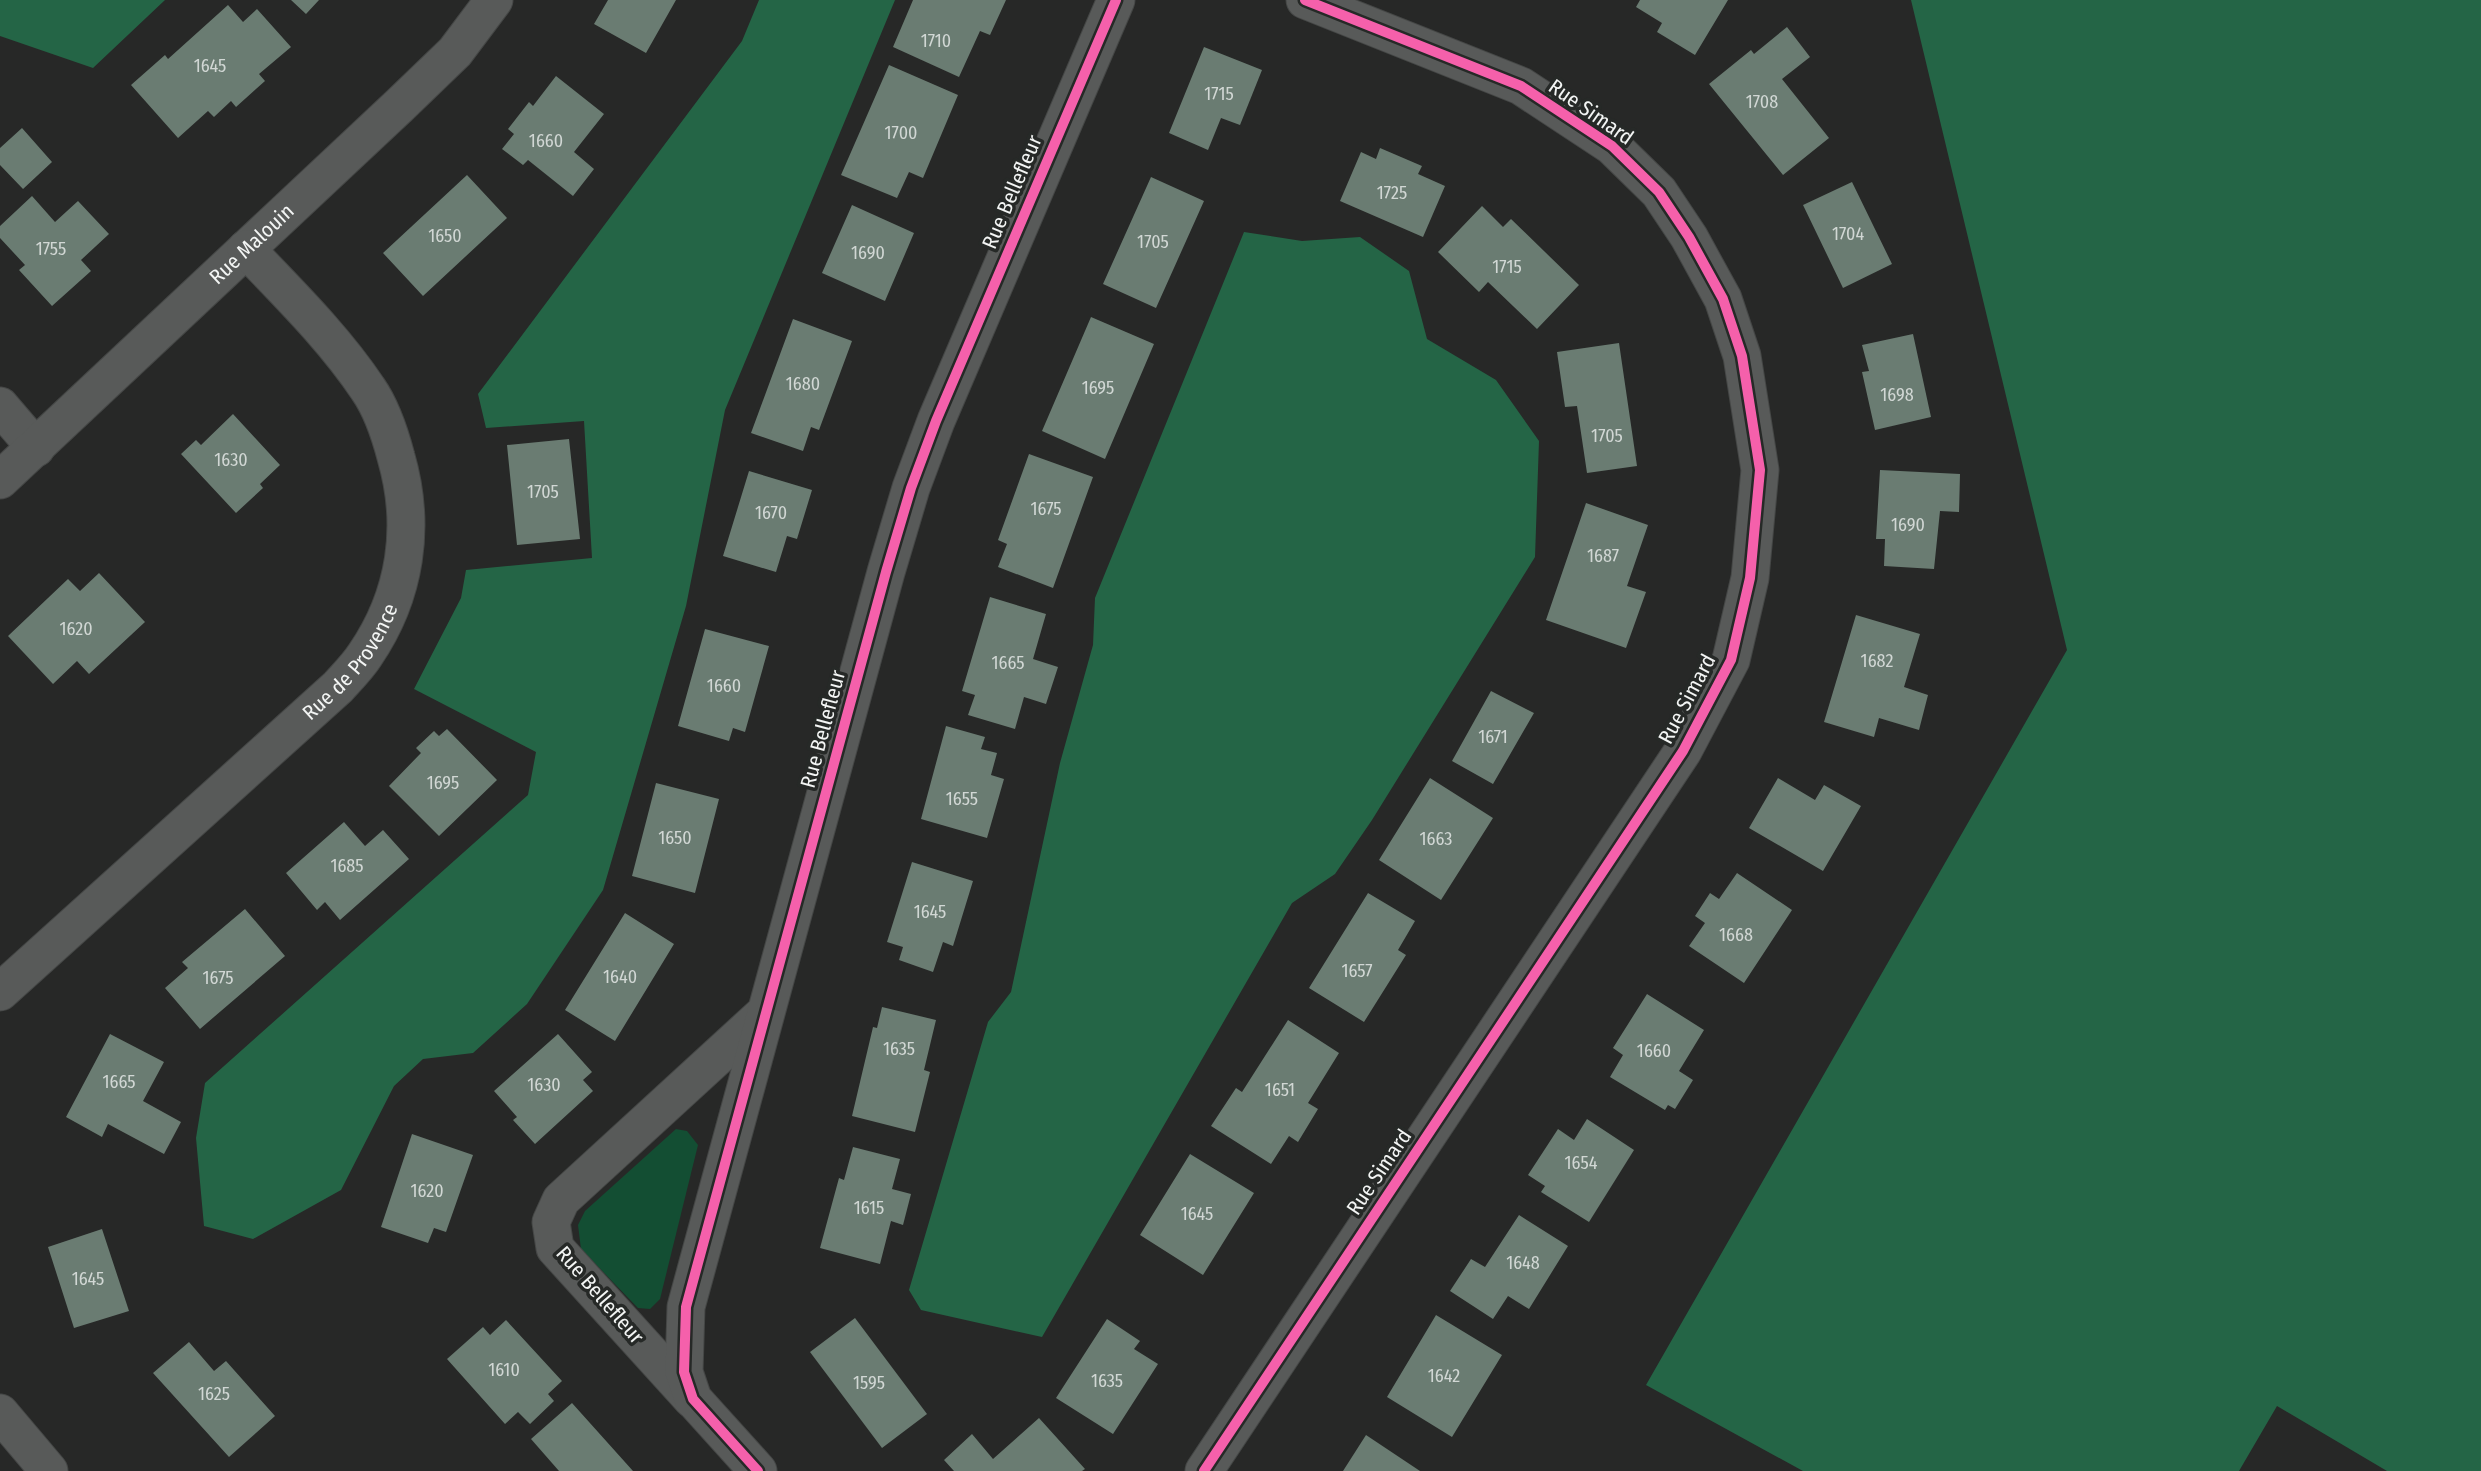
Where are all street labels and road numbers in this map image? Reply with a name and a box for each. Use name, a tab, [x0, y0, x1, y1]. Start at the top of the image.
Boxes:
street label: Rue Simard	[1543, 73, 1639, 151]
street label: Rue Bellefleur	[976, 131, 1048, 253]
street label: Rue Malouin	[204, 198, 299, 290]
street label: Rue de Provence	[297, 600, 404, 726]
street label: Rue Simard	[1653, 650, 1721, 748]
street label: Rue Bellefleur	[795, 667, 851, 791]
street label: Rue Simard	[1341, 1124, 1417, 1220]
street label: Rue Bellefleur	[550, 1241, 650, 1350]

